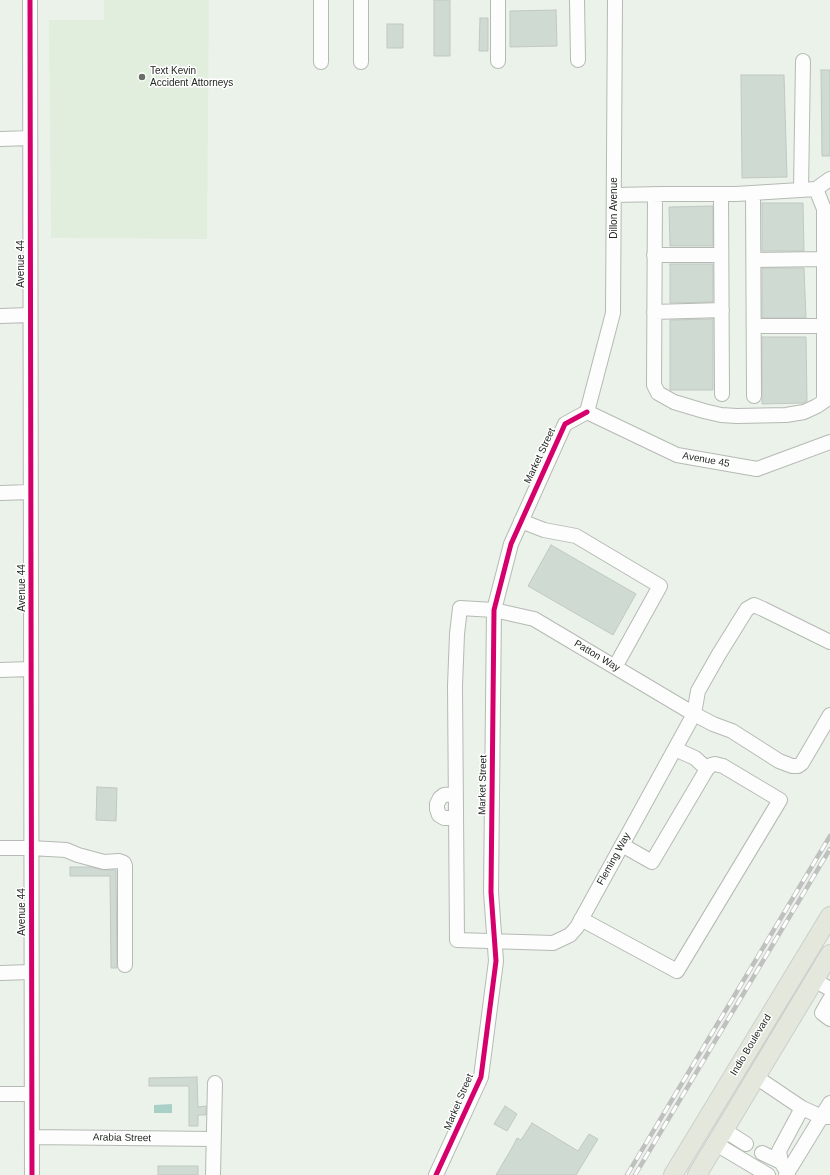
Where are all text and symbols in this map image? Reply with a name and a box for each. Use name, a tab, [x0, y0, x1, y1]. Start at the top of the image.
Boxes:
place label: Text Kevin Accident Attorneys	[150, 65, 233, 88]
marker: Text Kevin Accident Attorneys	[137, 72, 147, 82]
street label: Dillon Avenue	[608, 177, 620, 239]
street label: Avenue 44	[15, 240, 27, 288]
street label: Market Street	[522, 426, 558, 486]
street label: Avenue 45	[682, 450, 730, 470]
street label: Avenue 44	[16, 564, 28, 612]
street label: Patton Way	[572, 638, 622, 674]
street label: Market Street	[476, 755, 490, 815]
street label: Fleming Way	[595, 831, 633, 887]
street label: Avenue 44	[16, 888, 28, 936]
street label: Indio Boulevard	[728, 1012, 774, 1078]
street label: Market Street	[442, 1072, 476, 1132]
street label: Arabia Street	[93, 1131, 151, 1145]

